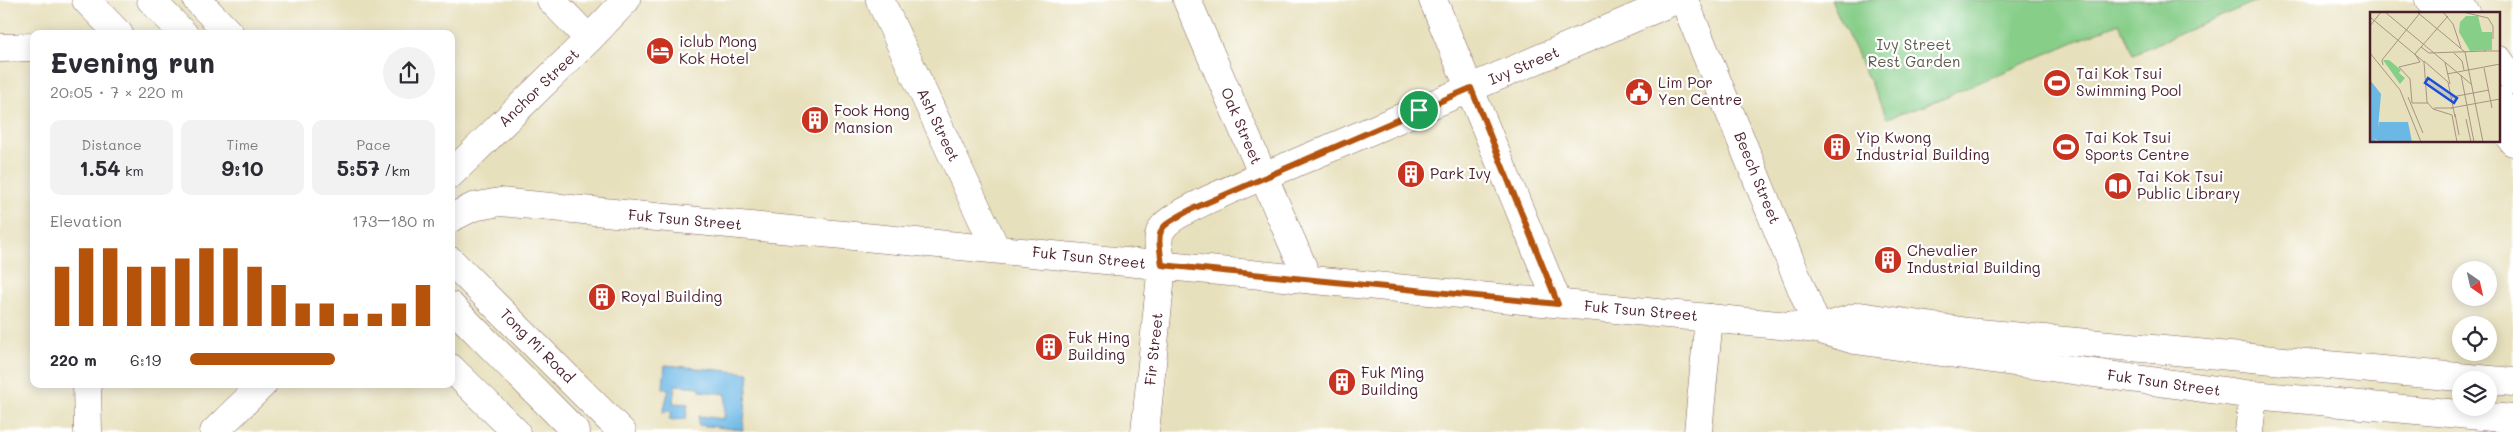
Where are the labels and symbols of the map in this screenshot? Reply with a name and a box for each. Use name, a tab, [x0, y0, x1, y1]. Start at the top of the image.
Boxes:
inset map	[2370, 12, 2500, 142]
place label: iclub Mong Kok Hotel	[679, 31, 757, 68]
park label: Ivy Street Rest Garden	[1868, 34, 1960, 71]
hotel icon: iclub Mong Kok Hotel	[645, 36, 675, 66]
street label: Ivy Street	[1485, 41, 1562, 89]
street label: Anchor Street	[494, 44, 583, 131]
place label: Tai Kok Tsui Swimming Pool	[2076, 63, 2182, 100]
sports icon: Tai Kok Tsui Swimming Pool	[2042, 68, 2072, 98]
place label: Lim Por Yen Centre	[1658, 72, 1742, 109]
public building icon: Lim Por Yen Centre	[1624, 77, 1654, 107]
street label: Oak Street	[1217, 84, 1267, 167]
street label: Ash Street	[913, 85, 965, 164]
pin	[1398, 89, 1440, 131]
place label: Fook Hong Mansion	[834, 100, 910, 137]
building icon: Fook Hong Mansion	[800, 105, 830, 135]
place label: Yip Kwong Industrial Building	[1856, 127, 1990, 164]
place label: Tai Kok Tsui Sports Centre	[2085, 127, 2190, 164]
street label: Beech Street	[1730, 129, 1786, 227]
building icon: Yip Kwong Industrial Building	[1822, 132, 1852, 162]
sports icon: Tai Kok Tsui Sports Centre	[2051, 132, 2081, 162]
building icon: Park Ivy	[1396, 159, 1426, 189]
place label: Park Ivy	[1430, 163, 1491, 183]
place label: Tai Kok Tsui Public Library	[2137, 166, 2240, 203]
library icon: Tai Kok Tsui Public Library	[2103, 171, 2133, 201]
street label: Fuk Tsun Street	[627, 204, 743, 234]
place label: Chevalier Industrial Building	[1907, 240, 2041, 277]
street label: Fuk Tsun Street	[1031, 241, 1147, 273]
building icon: Chevalier Industrial Building	[1873, 245, 1903, 275]
north arrow	[2452, 261, 2498, 306]
building icon: Royal Building	[587, 282, 617, 312]
place label: Royal Building	[621, 286, 723, 306]
street label: Fuk Tsun Street	[1583, 295, 1699, 325]
street label: Tong Mi Road	[496, 304, 579, 387]
street label: Fir Street	[1139, 312, 1167, 386]
place label: Fuk Hing Building	[1068, 327, 1130, 364]
building icon: Fuk Hing Building	[1034, 332, 1064, 362]
place label: Fuk Ming Building	[1361, 362, 1424, 399]
street label: Fuk Tsun Street	[2106, 364, 2222, 400]
building icon: Fuk Ming Building	[1327, 367, 1357, 397]

